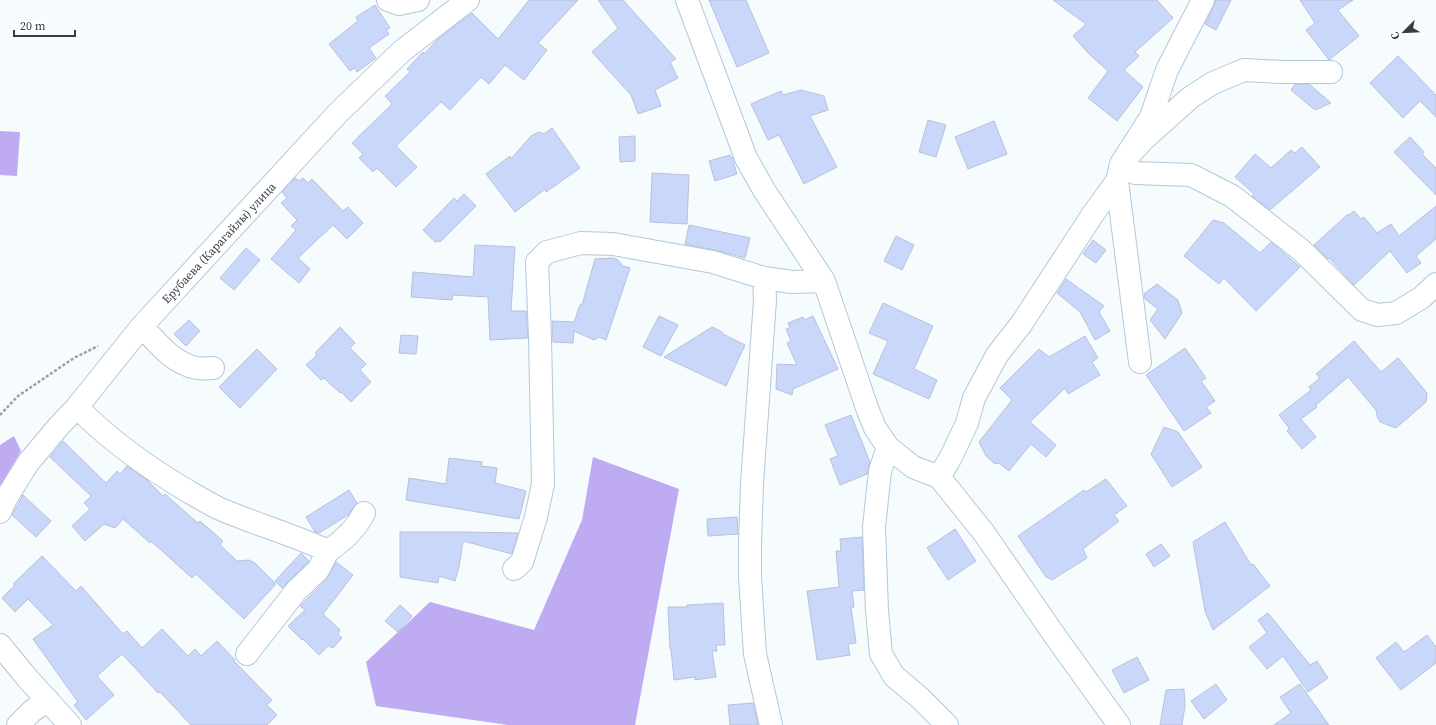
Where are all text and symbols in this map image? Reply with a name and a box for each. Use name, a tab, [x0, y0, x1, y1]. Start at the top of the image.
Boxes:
scale bar	[14, 12, 75, 38]
north arrow	[1384, 12, 1424, 52]
text: 20 m	[20, 18, 46, 34]
text: С	[1387, 30, 1404, 42]
street label: Ерубаева (Карагайлы) улица	[159, 178, 280, 307]

